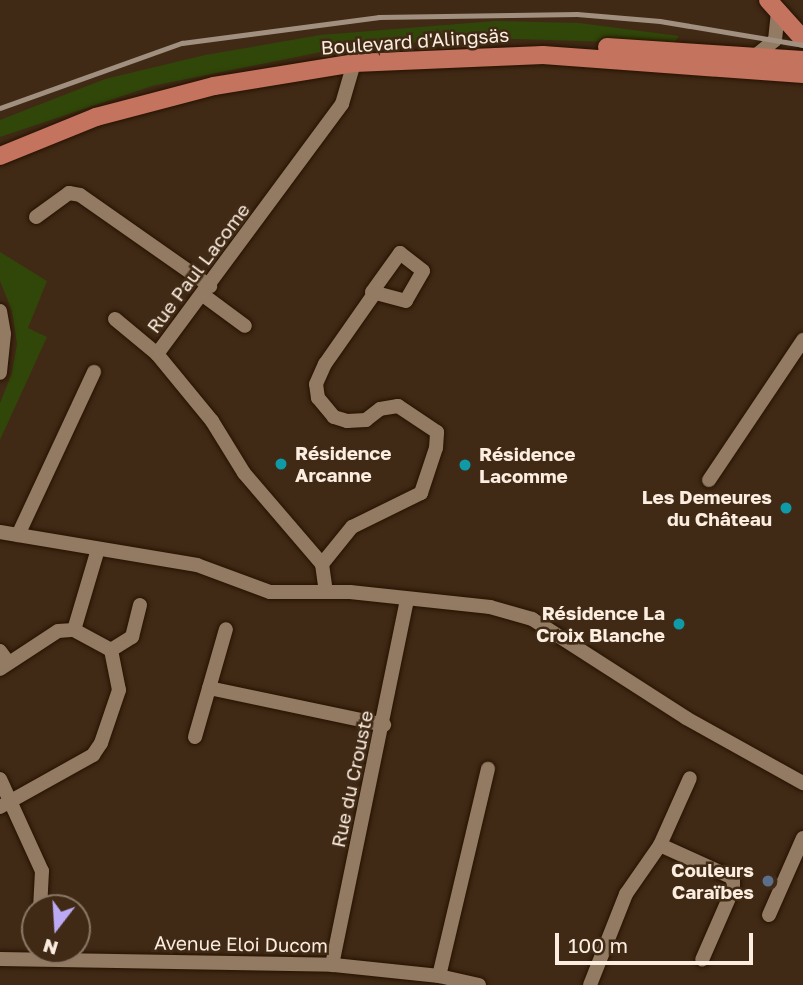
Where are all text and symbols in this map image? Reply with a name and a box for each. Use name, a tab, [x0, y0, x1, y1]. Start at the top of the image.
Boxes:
street label: Boulevard d'Alingsäs	[320, 23, 510, 59]
street label: Rue Paul Lacome	[142, 199, 254, 337]
place label: Résidence Arcanne	[295, 442, 391, 486]
place label: Résidence Lacomme	[479, 443, 575, 487]
marker: Résidence Arcanne	[273, 456, 289, 472]
marker: Résidence Lacomme	[457, 457, 473, 473]
place label: Les Demeures du Château	[642, 486, 772, 530]
marker: Les Demeures du Château	[778, 500, 794, 516]
place label: Résidence La Croix Blanche	[536, 602, 665, 646]
marker: Résidence La Croix Blanche	[671, 616, 687, 632]
street label: Rue du Crouste	[326, 708, 378, 850]
place label: Couleurs Caraïbes	[671, 859, 754, 903]
marker: Couleurs Caraïbes	[760, 873, 776, 889]
north arrow	[21, 894, 91, 964]
scale bar	[558, 918, 756, 962]
street label: Avenue Eloi Ducom	[154, 931, 328, 957]
text: 100 m	[568, 932, 628, 958]
text: N	[40, 935, 61, 961]

